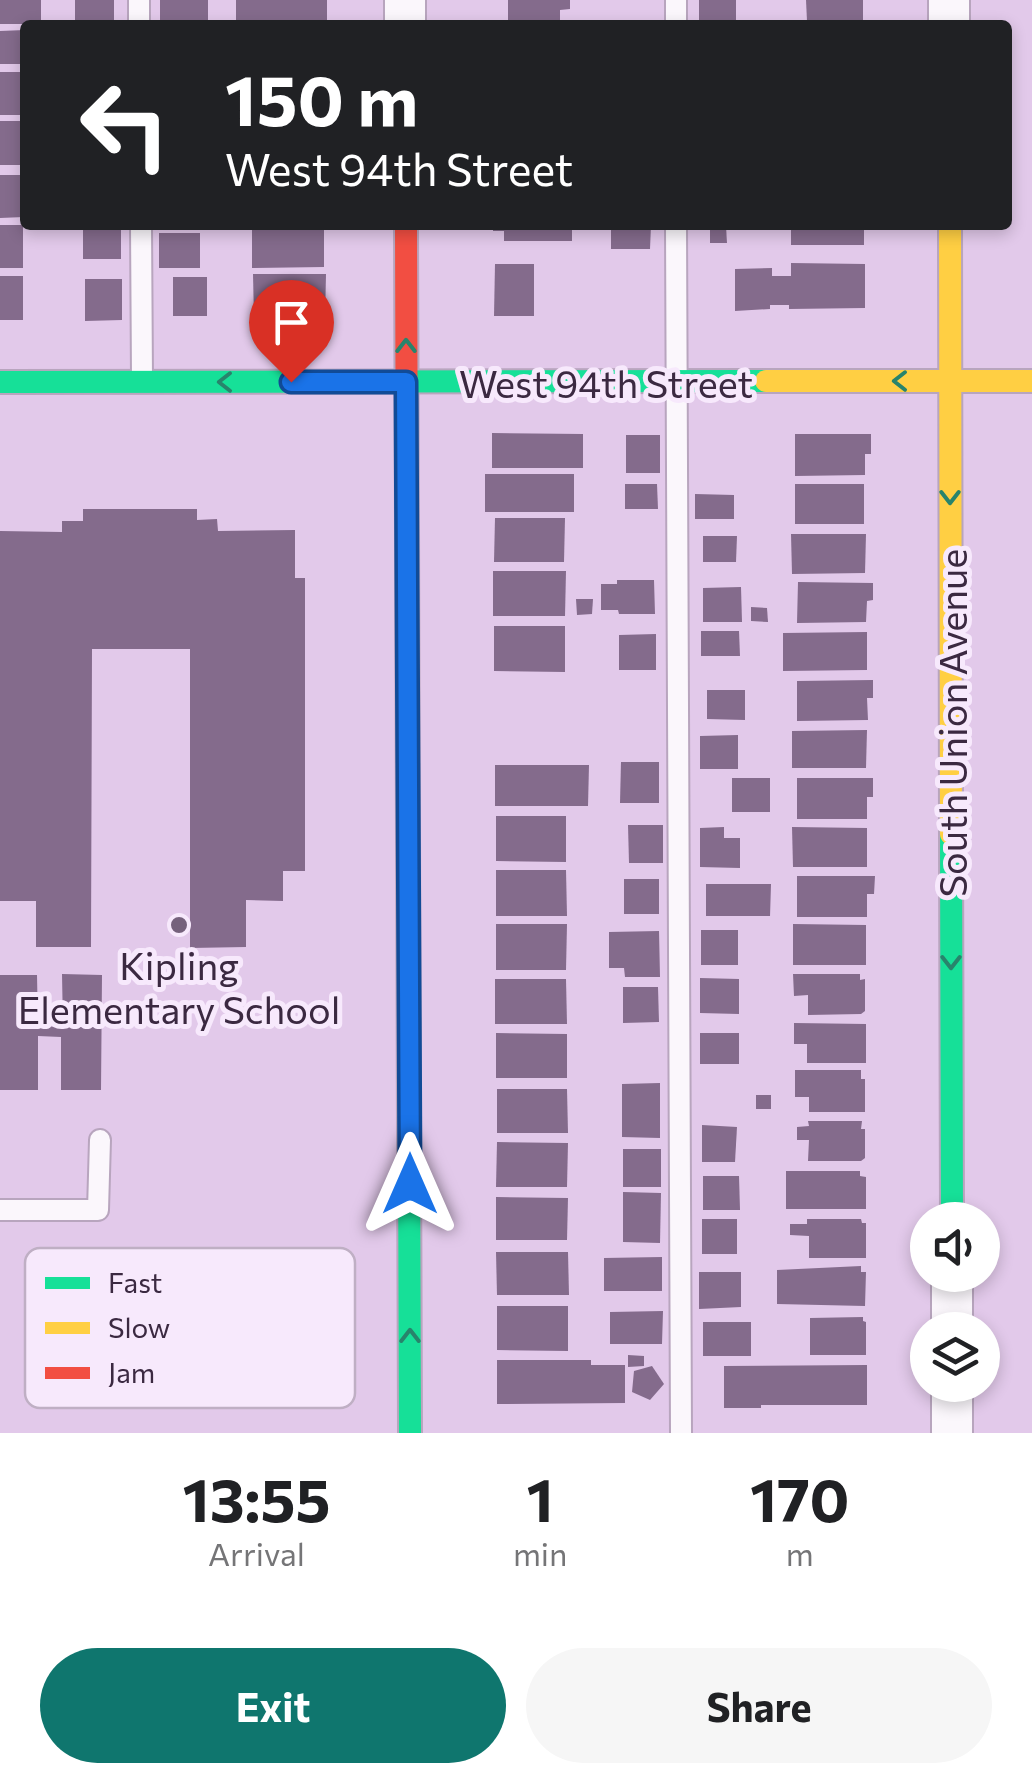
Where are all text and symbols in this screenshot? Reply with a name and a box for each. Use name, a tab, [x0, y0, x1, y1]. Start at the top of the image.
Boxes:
text: 150 m	[225, 55, 418, 140]
icon: left	[60, 60, 190, 190]
text: West 94th Street	[225, 140, 573, 195]
pin	[249, 280, 334, 383]
icon: arrive	[264, 295, 319, 350]
one-way arrow	[395, 337, 417, 352]
street label: West 94th Street	[459, 359, 753, 406]
one-way arrow	[891, 370, 906, 392]
one-way arrow	[216, 371, 232, 393]
one-way arrow	[939, 490, 961, 506]
street label: South Union Avenue	[928, 549, 975, 897]
marker: Kipling Elementary School	[168, 914, 190, 936]
place label: Kipling Elementary School	[18, 941, 340, 1032]
one-way arrow	[940, 956, 962, 971]
position arrow	[358, 1132, 462, 1236]
map controls	[910, 1202, 1000, 1402]
button: sound	[910, 1202, 1000, 1292]
legend	[25, 1248, 355, 1408]
text: Fast	[108, 1265, 162, 1299]
text: Slow	[108, 1310, 170, 1344]
button: layers	[910, 1312, 1000, 1402]
one-way arrow	[399, 1327, 421, 1342]
text: Jam	[108, 1355, 155, 1389]
text: 13:55	[182, 1461, 330, 1534]
text: 1	[527, 1461, 554, 1534]
text: 170	[750, 1461, 850, 1534]
text: Arrival	[208, 1533, 305, 1573]
text: min	[513, 1533, 567, 1573]
text: m	[786, 1533, 814, 1573]
button: Exit	[40, 1648, 506, 1763]
button: Share	[526, 1648, 992, 1763]

